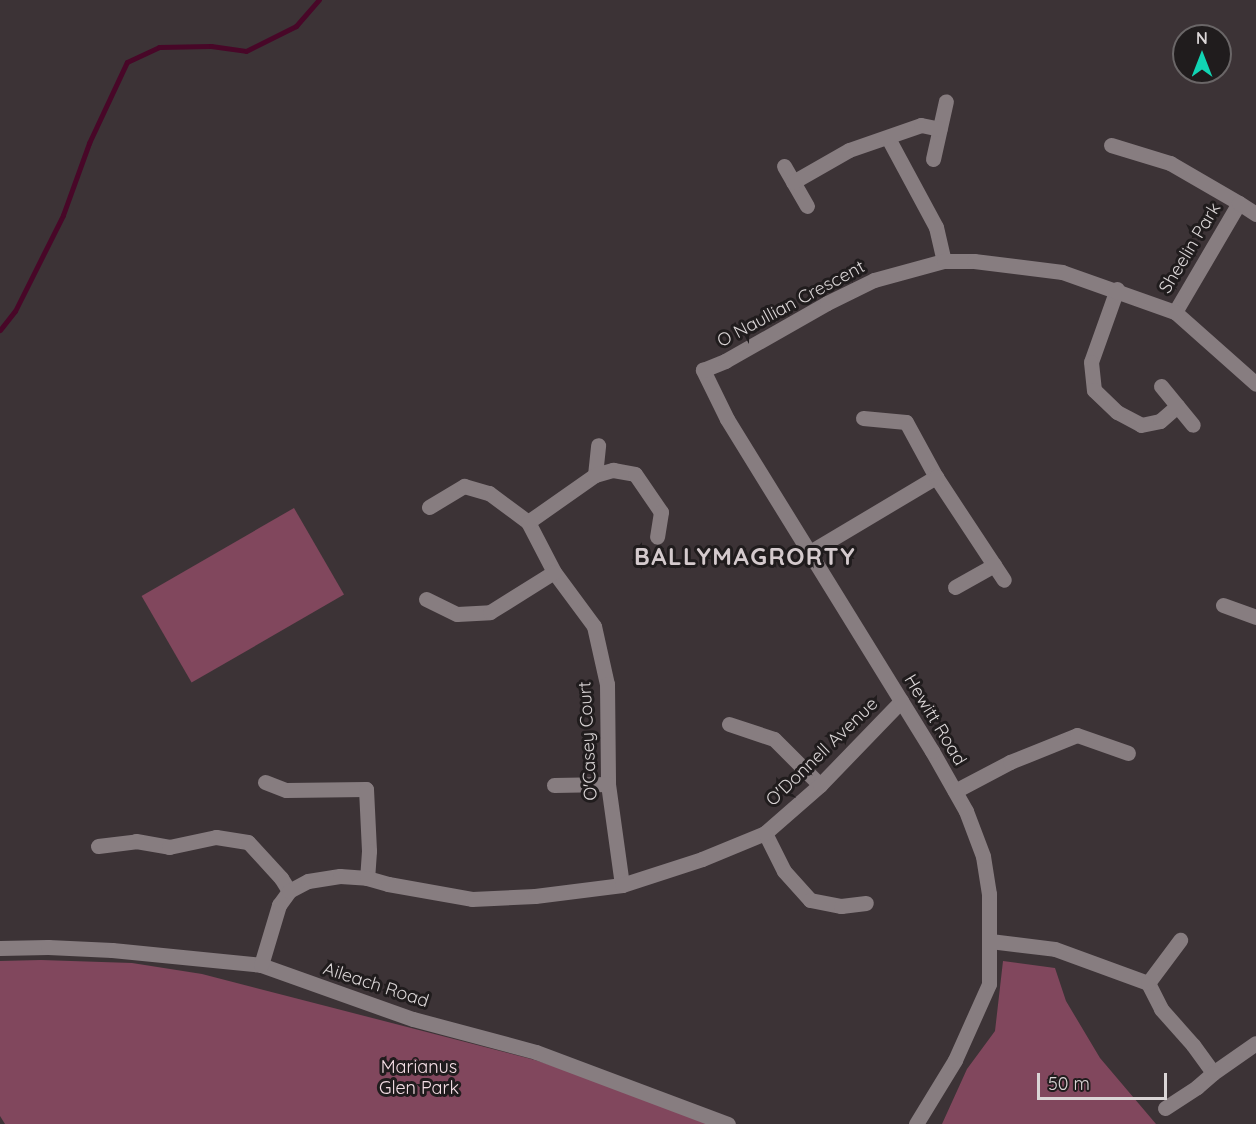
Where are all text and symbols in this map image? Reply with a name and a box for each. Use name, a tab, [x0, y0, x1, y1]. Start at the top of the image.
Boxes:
north arrow	[1172, 24, 1232, 84]
text: N	[1196, 28, 1208, 48]
street label: Sheelin Park	[1154, 199, 1226, 297]
street label: O Naullian Crescent	[714, 256, 868, 352]
district label: BALLYMAGRORTY	[634, 543, 856, 571]
street label: Hewitt Road	[899, 671, 971, 769]
street label: O'Casey Court	[574, 681, 602, 801]
street label: O'Donnell Avenue	[762, 693, 882, 811]
street label: Aileach Road	[320, 958, 432, 1012]
park label: Marianus Glen Park	[379, 1057, 459, 1100]
scale bar	[1040, 1061, 1170, 1099]
text: 50 m	[1048, 1072, 1090, 1095]

